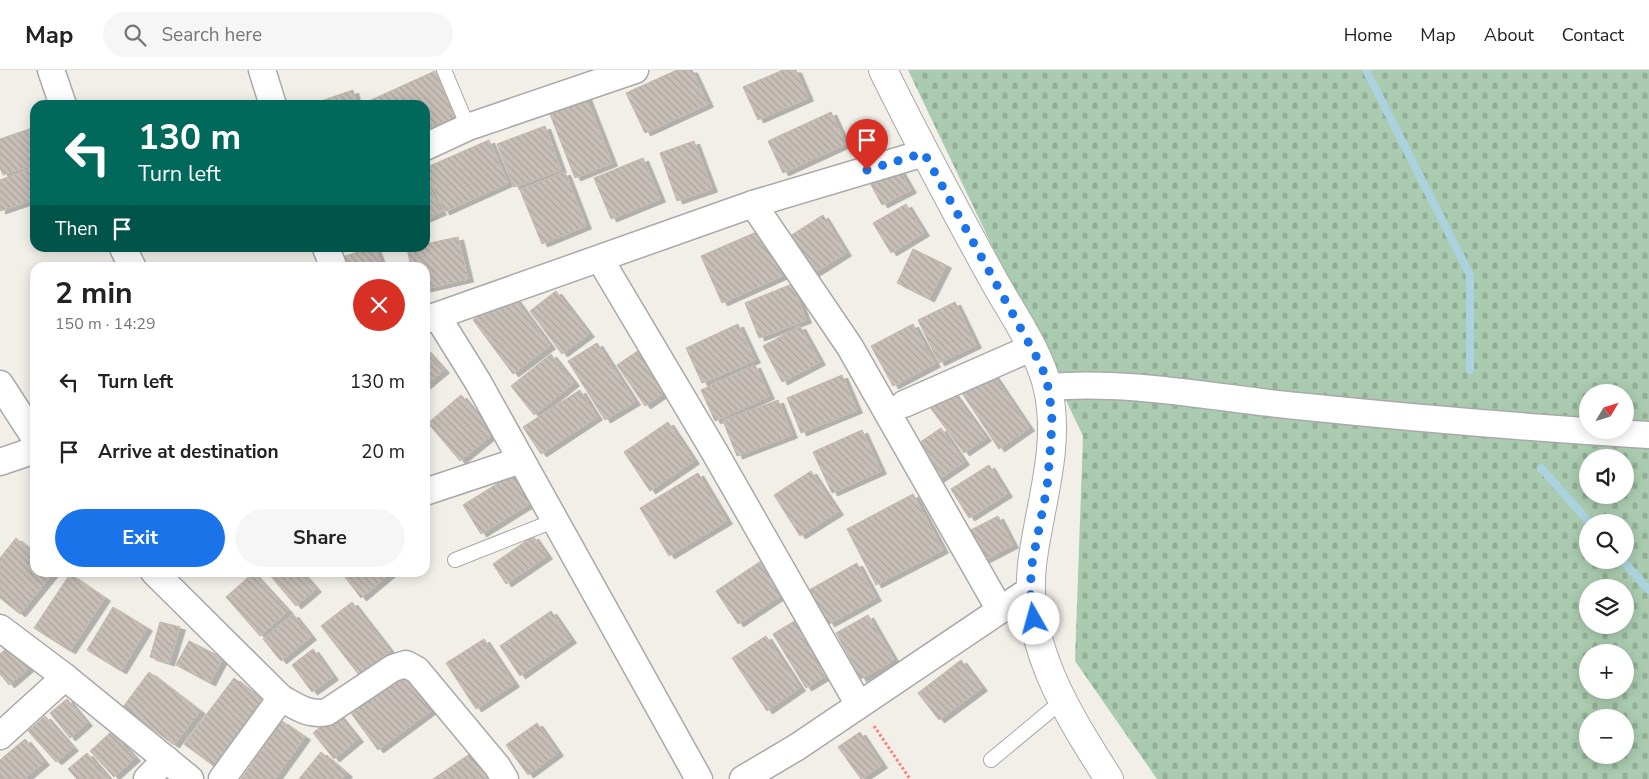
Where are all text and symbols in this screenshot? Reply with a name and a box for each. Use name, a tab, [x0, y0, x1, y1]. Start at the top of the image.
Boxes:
search box	[103, 12, 453, 57]
text: Map	[25, 19, 73, 51]
icon: search	[121, 21, 149, 49]
text: Search here	[161, 22, 262, 48]
text: Home	[1344, 23, 1392, 47]
text: Map	[1420, 23, 1456, 47]
text: About	[1484, 23, 1534, 47]
text: Contact	[1562, 23, 1624, 47]
text: 130 m	[138, 114, 241, 161]
pin	[846, 119, 888, 170]
icon: left	[55, 120, 120, 185]
icon: arrive	[853, 126, 881, 154]
text: Turn left	[138, 159, 221, 189]
icon: arrive	[108, 215, 136, 243]
text: Then	[55, 216, 98, 242]
text: 2 min	[55, 273, 133, 314]
button: close	[353, 279, 405, 331]
text: 150 m · 14:29	[55, 313, 156, 335]
icon: left	[55, 368, 83, 396]
text: Turn left	[98, 369, 173, 395]
text: 130 m	[350, 369, 405, 395]
north arrow	[1579, 384, 1634, 439]
map controls	[1579, 384, 1634, 764]
icon: arrive	[55, 438, 83, 466]
text: Arrive at destination	[98, 439, 279, 465]
text: 20 m	[361, 439, 405, 465]
button: sound	[1579, 449, 1634, 504]
button: Exit	[55, 509, 225, 567]
button: Share	[235, 509, 405, 567]
button: search	[1579, 514, 1634, 569]
button: layers	[1579, 579, 1634, 634]
position arrow	[1007, 592, 1059, 644]
button: +	[1579, 644, 1634, 699]
button: −	[1579, 709, 1634, 764]

